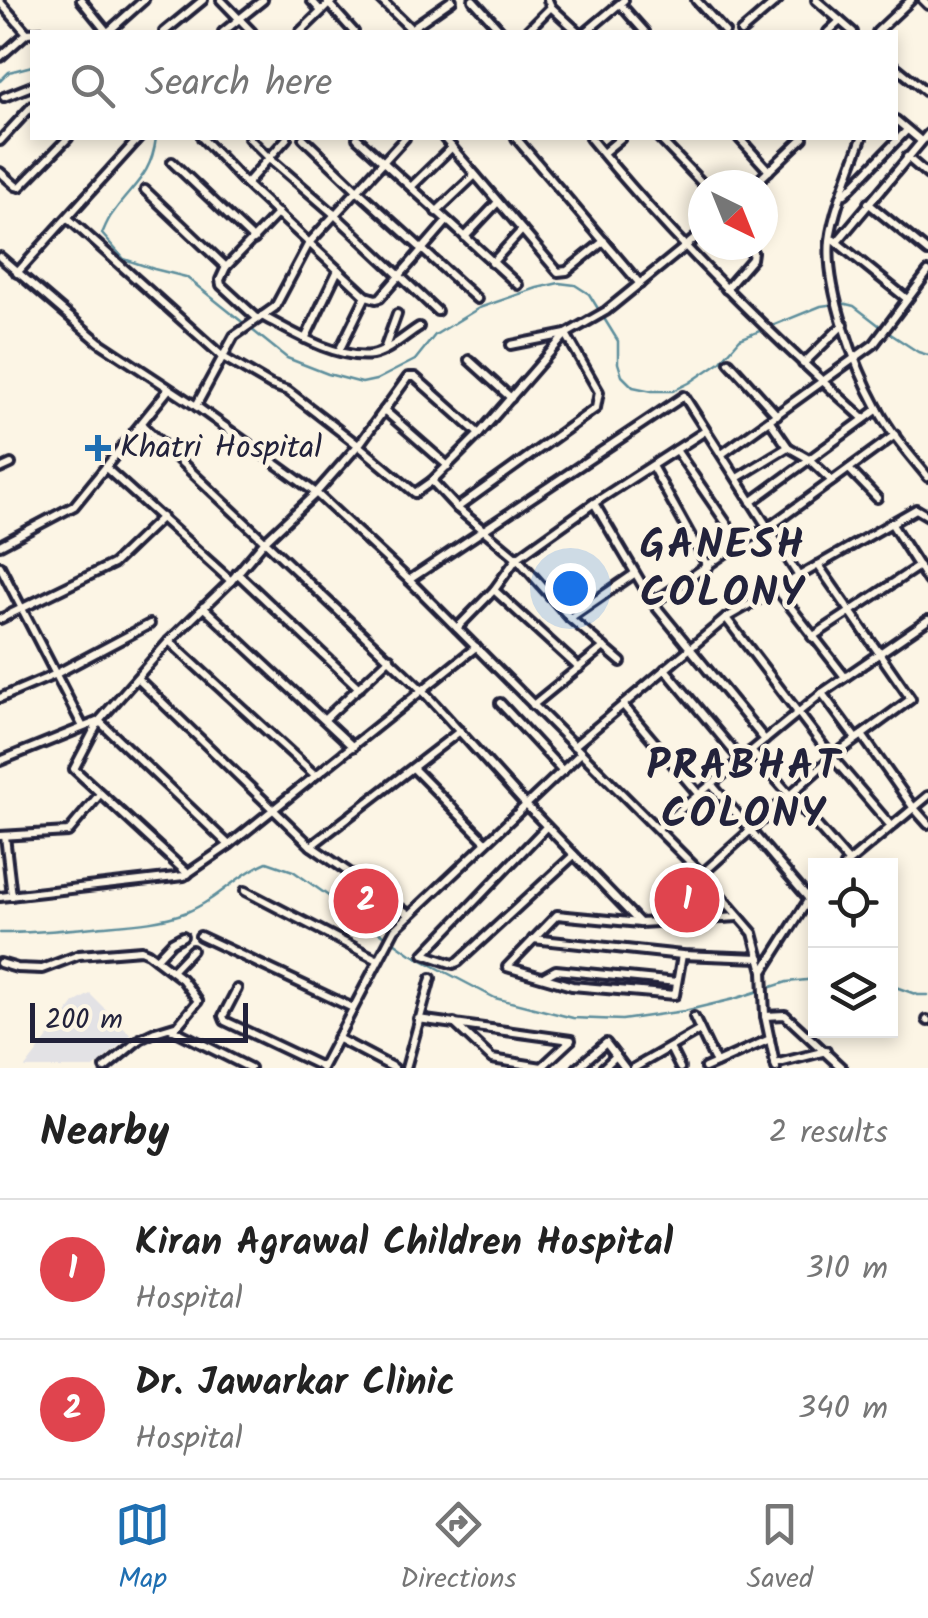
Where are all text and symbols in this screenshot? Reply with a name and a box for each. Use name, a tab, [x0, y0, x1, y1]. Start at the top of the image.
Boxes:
search box	[30, 30, 898, 140]
text: Search here	[145, 55, 332, 115]
icon: search	[65, 58, 120, 113]
north arrow	[688, 170, 778, 260]
place label: Khatri Hospital	[120, 423, 322, 474]
marker: Khatri Hospital	[85, 435, 111, 461]
district label: GANESH COLONY	[640, 513, 806, 628]
your location	[545, 563, 596, 614]
district label: PRABHAT COLONY	[646, 734, 843, 849]
map controls	[808, 858, 898, 1038]
button: locate	[808, 858, 898, 948]
pin: 1	[654, 862, 720, 938]
pin: 2	[334, 864, 398, 938]
button: layers	[808, 948, 898, 1038]
scale bar	[30, 998, 248, 1042]
text: 200 m	[45, 998, 123, 1043]
text: Nearby	[40, 1100, 169, 1167]
text: 2 results	[769, 1108, 888, 1159]
text: Kiran Agrawal Children Hospital	[135, 1214, 673, 1274]
text: 1	[68, 1244, 77, 1295]
text: 310 m	[805, 1244, 888, 1295]
text: Hospital	[135, 1274, 243, 1325]
text: Dr. Jawarkar Clinic	[135, 1354, 455, 1414]
text: 2	[63, 1384, 82, 1435]
text: 340 m	[798, 1384, 888, 1435]
text: Hospital	[135, 1414, 243, 1465]
tab: Map	[115, 1497, 170, 1602]
tab: Directions	[400, 1497, 516, 1602]
tab: Saved	[747, 1497, 813, 1602]

